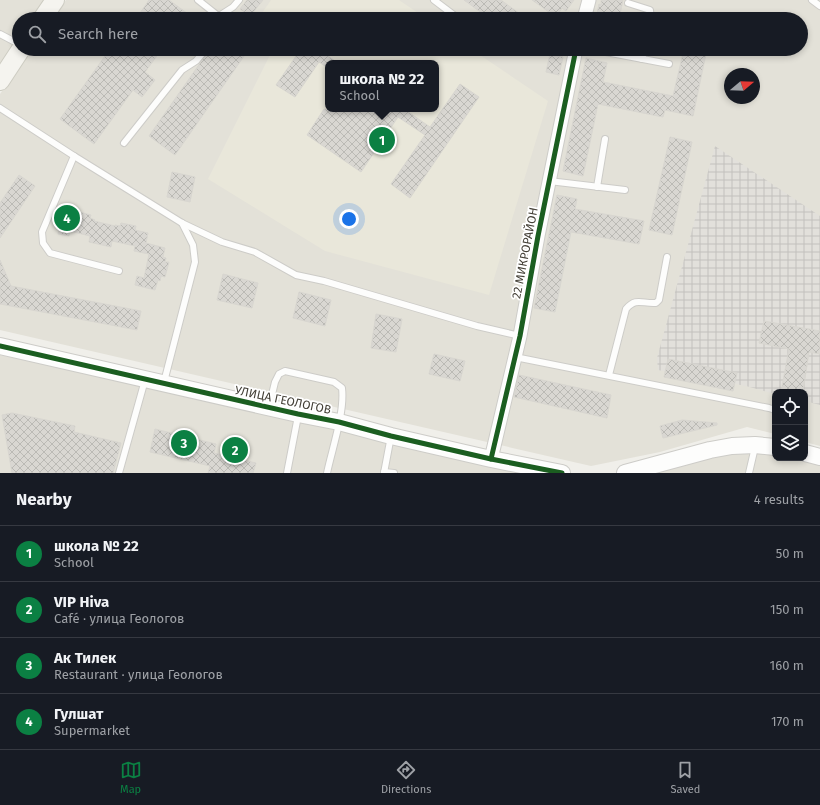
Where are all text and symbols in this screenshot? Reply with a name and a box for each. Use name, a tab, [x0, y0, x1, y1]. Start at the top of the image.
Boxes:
search box	[12, 12, 808, 56]
icon: search	[26, 23, 48, 45]
text: Search here	[58, 25, 138, 43]
popup	[325, 60, 439, 112]
north arrow	[724, 68, 760, 104]
text: школа № 22	[340, 70, 424, 88]
text: School	[340, 88, 380, 103]
pin: 1	[369, 125, 395, 155]
pin: 4	[54, 203, 80, 233]
street label: 22 МИКРОРАЙОН	[508, 206, 541, 300]
your location	[339, 209, 359, 229]
street label: УЛИЦА ГЕОЛОГОВ	[234, 383, 332, 417]
map controls	[772, 389, 808, 461]
button: locate	[772, 389, 808, 425]
button: layers	[772, 425, 808, 461]
pin: 3	[171, 428, 197, 458]
pin: 2	[222, 435, 248, 465]
text: Nearby	[16, 489, 71, 510]
text: 4 results	[754, 492, 804, 507]
text: школа № 22	[54, 537, 139, 555]
text: 1	[26, 546, 32, 561]
text: 50 m	[776, 546, 804, 561]
text: School	[54, 555, 94, 570]
text: VIP Hiva	[54, 593, 109, 611]
text: 2	[26, 602, 32, 617]
text: 150 m	[770, 602, 804, 617]
text: Café · улица Геологов	[54, 611, 184, 626]
text: Ак Тилек	[54, 649, 116, 667]
text: 3	[26, 658, 32, 673]
text: 160 m	[770, 658, 804, 673]
text: Restaurant · улица Геологов	[54, 667, 223, 682]
text: Гулшат	[54, 705, 103, 723]
text: 4	[25, 714, 33, 729]
text: 170 m	[771, 714, 804, 729]
text: Supermarket	[54, 723, 130, 738]
tab: Map	[120, 759, 142, 796]
tab: Directions	[381, 759, 431, 796]
tab: Saved	[671, 759, 700, 796]

